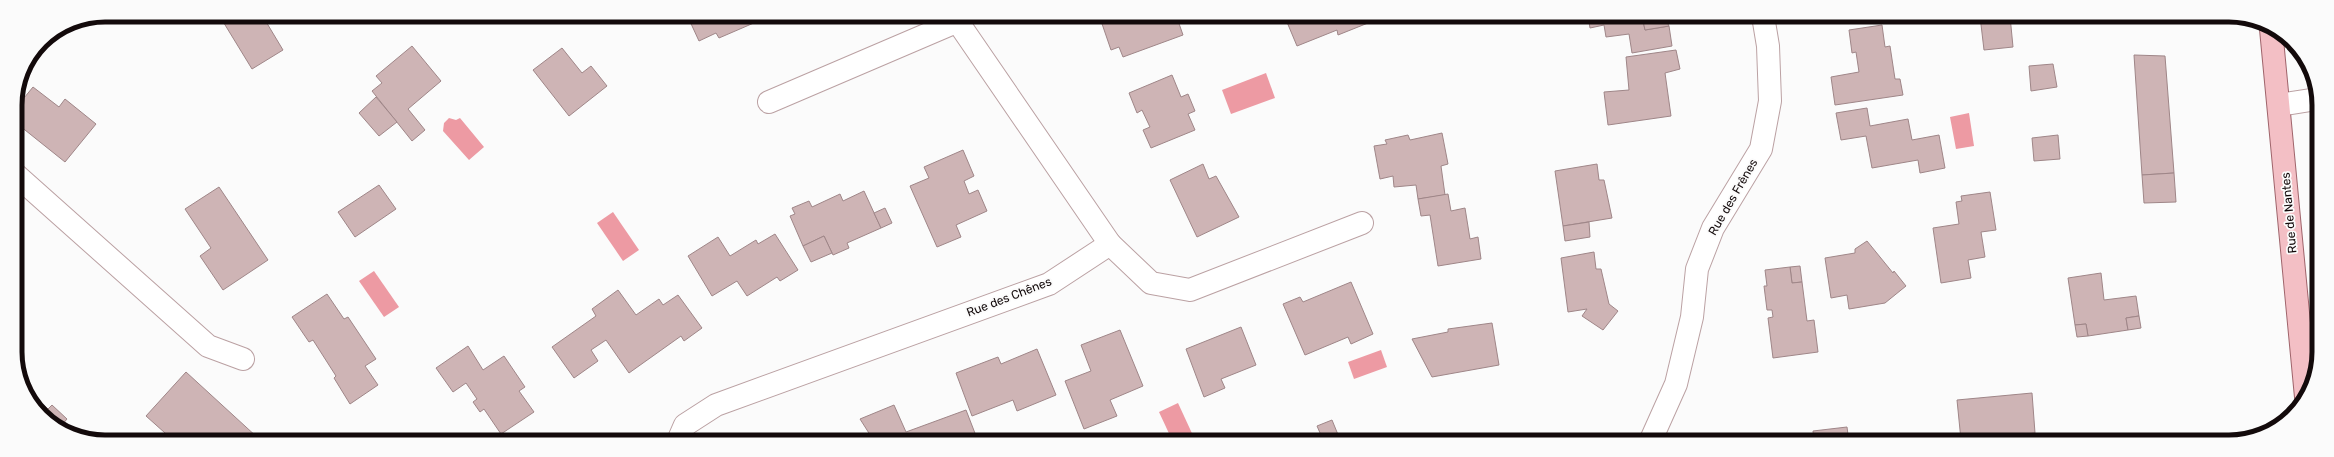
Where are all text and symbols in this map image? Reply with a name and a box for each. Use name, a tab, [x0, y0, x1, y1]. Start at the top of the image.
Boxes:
street label: Rue des Frênes	[1705, 156, 1761, 238]
street label: Rue de Nantes	[2278, 172, 2300, 254]
street label: Rue des Chênes	[965, 274, 1053, 320]

